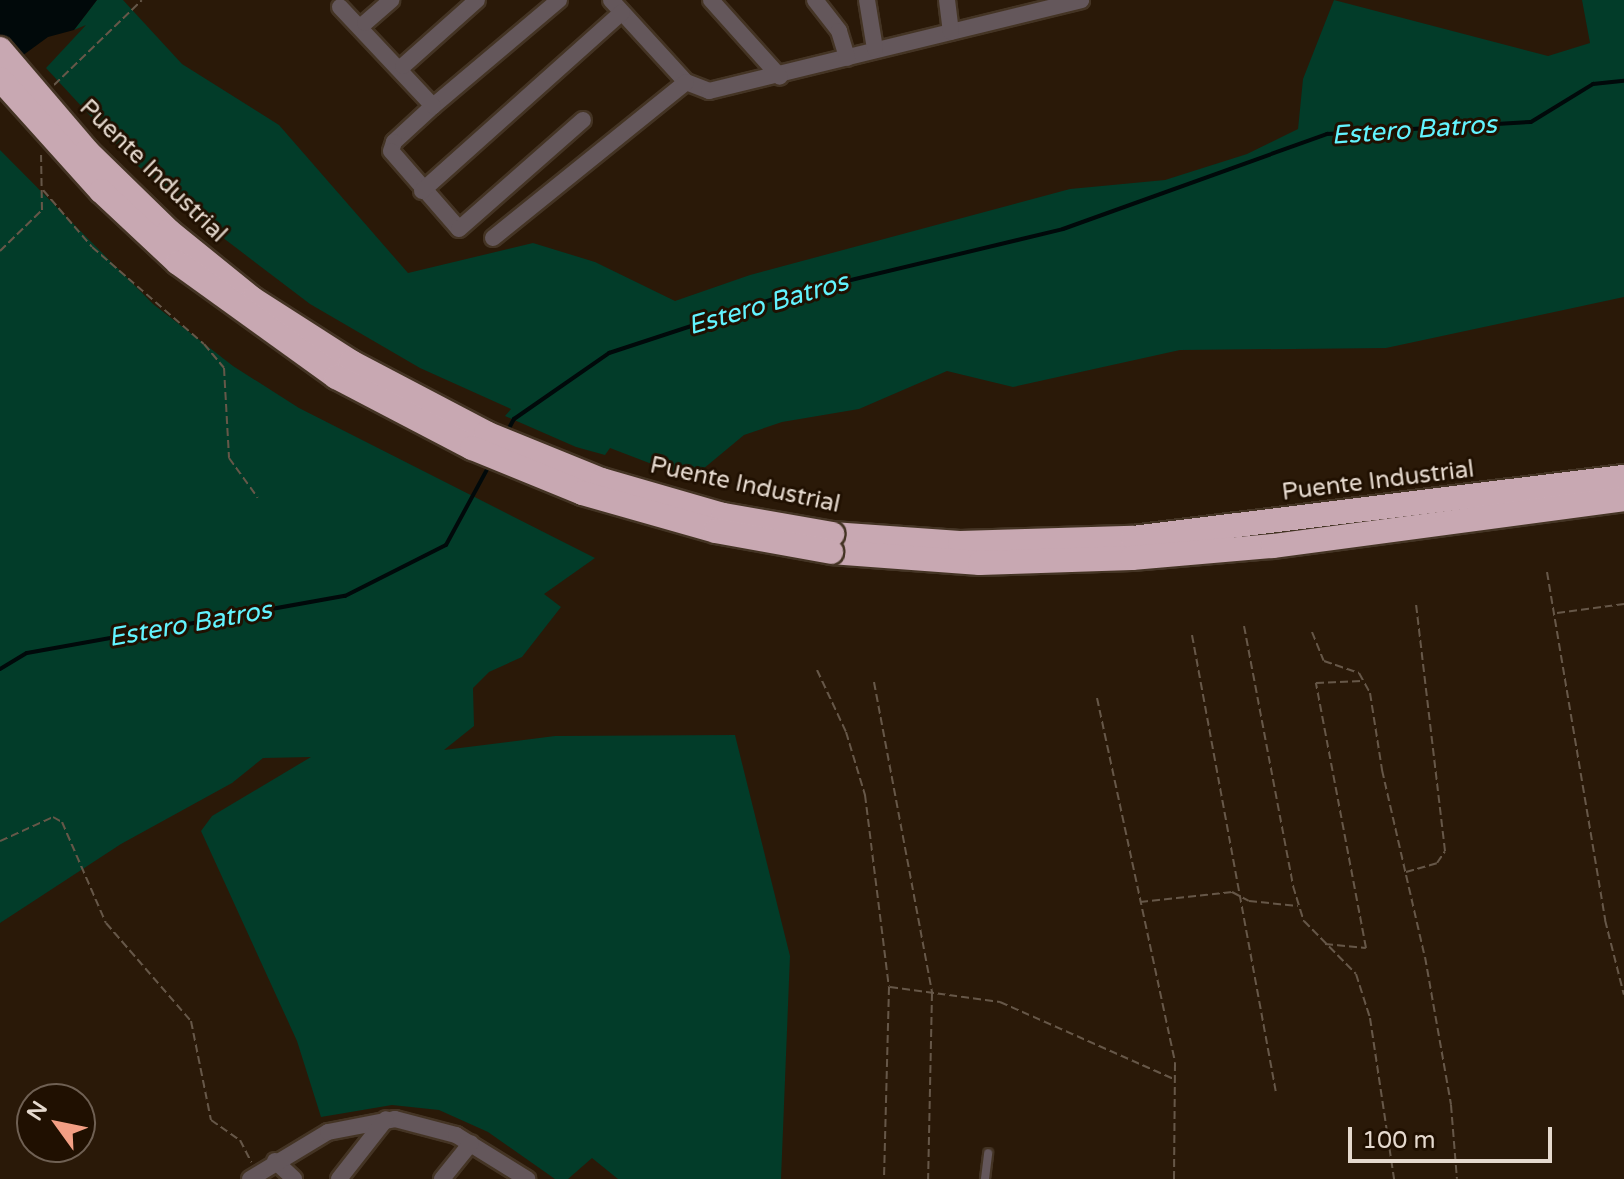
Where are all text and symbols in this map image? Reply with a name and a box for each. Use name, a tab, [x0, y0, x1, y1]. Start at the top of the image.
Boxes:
street label: Puente Industrial	[73, 93, 233, 249]
water label: Estero Batros	[1330, 109, 1498, 151]
water label: Estero Batros	[684, 266, 852, 342]
street label: Puente Industrial	[647, 451, 843, 519]
street label: Puente Industrial	[1280, 455, 1476, 507]
water label: Estero Batros	[106, 594, 274, 654]
north arrow	[16, 1083, 96, 1163]
text: N	[22, 1097, 53, 1126]
scale bar	[1352, 1111, 1556, 1161]
text: 100 m	[1362, 1126, 1436, 1155]

